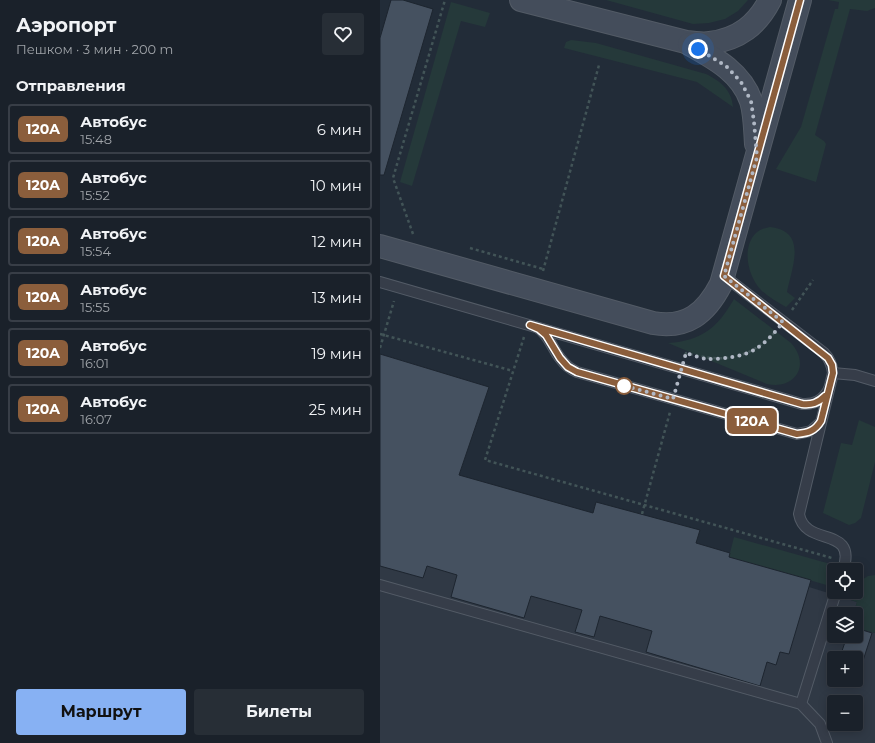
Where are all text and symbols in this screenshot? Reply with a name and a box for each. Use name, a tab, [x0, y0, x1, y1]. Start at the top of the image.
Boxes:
button: heart	[322, 13, 364, 55]
text: Аэропорт	[16, 14, 116, 37]
your location	[688, 39, 708, 59]
text: Пешком · 3 мин · 200 m	[16, 41, 173, 57]
text: Отправления	[16, 76, 126, 95]
text: Автобус	[80, 112, 147, 131]
text: 120А	[26, 120, 60, 138]
text: 6 мин	[317, 120, 362, 139]
text: 15:48	[80, 131, 112, 147]
text: Автобус	[80, 168, 147, 187]
text: 120А	[26, 176, 60, 194]
text: 10 мин	[310, 176, 362, 195]
text: 15:52	[80, 187, 110, 203]
text: Автобус	[80, 224, 147, 243]
text: 120А	[26, 232, 60, 250]
text: 12 мин	[312, 232, 362, 251]
text: 15:54	[80, 243, 111, 259]
text: Автобус	[80, 280, 147, 299]
text: 120А	[26, 288, 60, 306]
text: 13 мин	[312, 288, 362, 307]
text: 15:55	[80, 299, 110, 315]
text: Автобус	[80, 336, 147, 355]
text: 120А	[26, 344, 60, 362]
text: 19 мин	[311, 344, 362, 363]
text: 16:01	[80, 355, 109, 371]
unlabelled marker	[615, 377, 633, 395]
text: Автобус	[80, 392, 147, 411]
text: 120А	[26, 400, 60, 418]
text: 25 мин	[309, 400, 362, 419]
line badge: 120А	[724, 408, 780, 434]
text: 16:07	[80, 411, 112, 427]
text: 120А	[735, 412, 769, 430]
map controls	[827, 563, 863, 731]
button: locate	[827, 563, 863, 599]
button: layers	[827, 607, 863, 643]
button: +	[827, 651, 863, 687]
button: Маршрут	[16, 689, 186, 735]
button: Билеты	[194, 689, 364, 735]
button: −	[827, 695, 863, 731]

